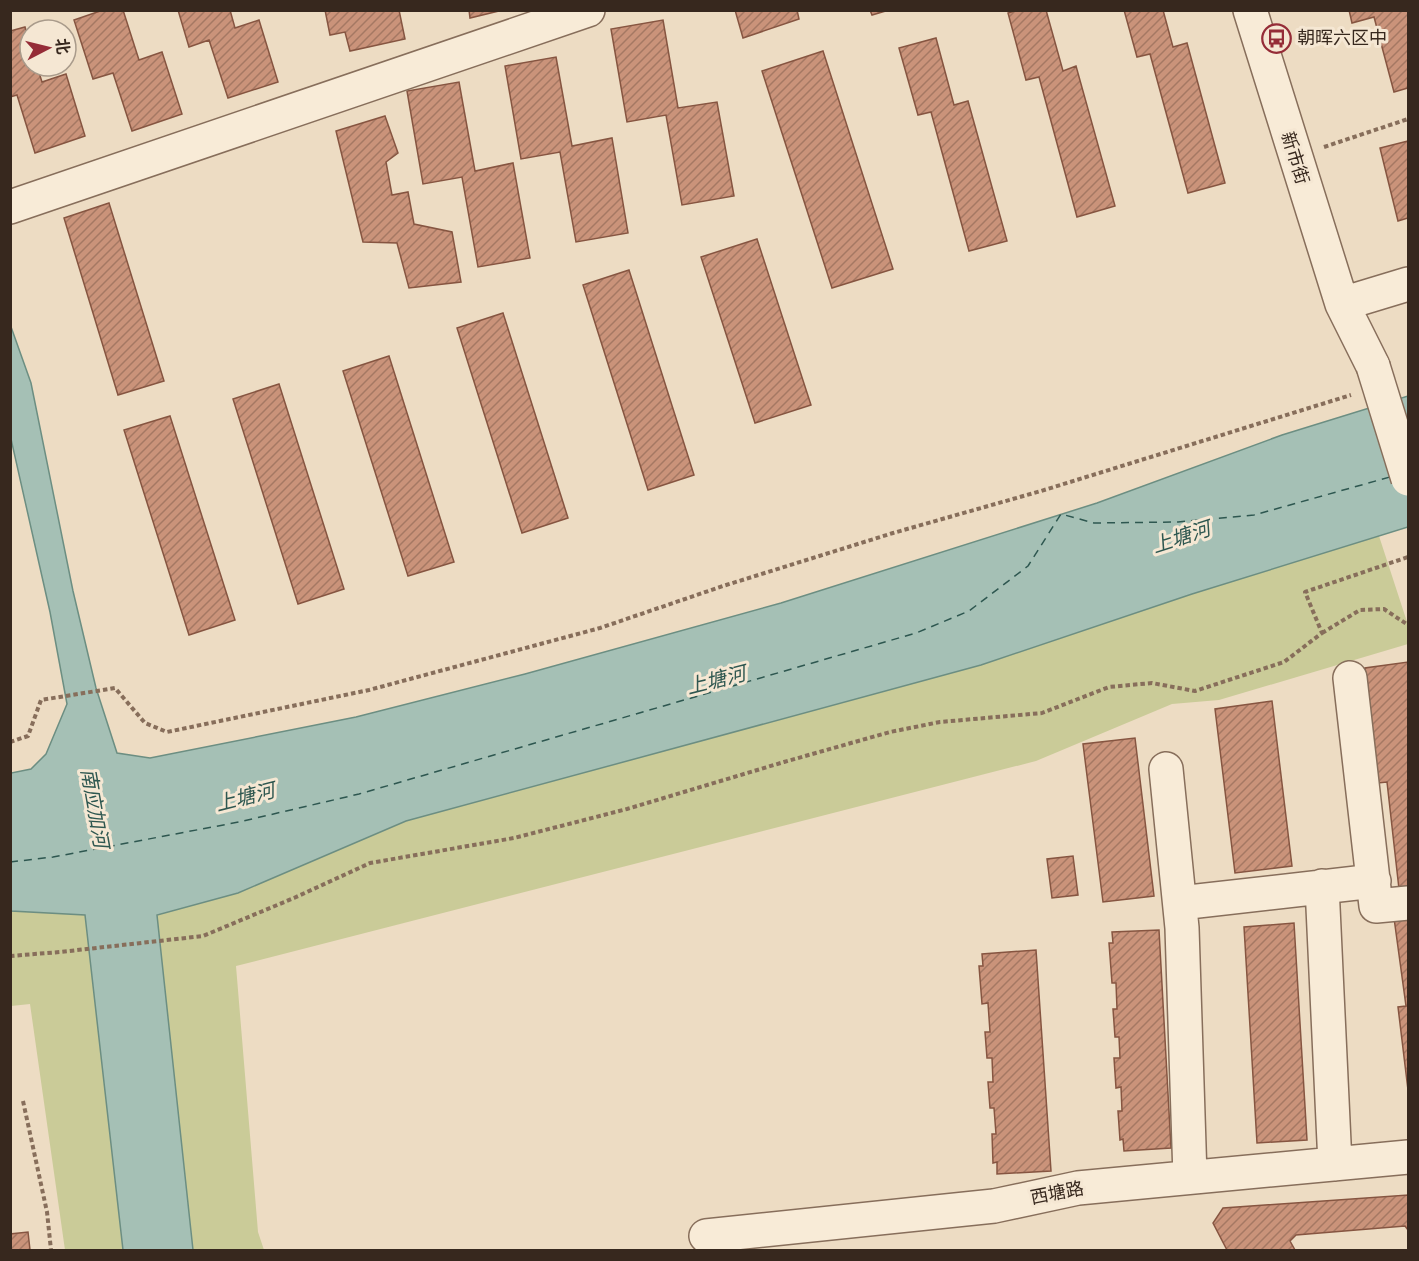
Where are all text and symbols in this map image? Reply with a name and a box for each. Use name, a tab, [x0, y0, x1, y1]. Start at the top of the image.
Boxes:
north arrow	[18, 18, 78, 78]
bus stop icon: 朝晖六区中	[1260, 22, 1292, 54]
place label: 朝晖六区中	[1297, 25, 1387, 52]
text: 北	[49, 37, 75, 56]
street label: 新市街	[1274, 128, 1315, 188]
water label: 上塘河	[1148, 513, 1218, 561]
water label: 上塘河	[684, 658, 753, 703]
water label: 南应加河	[72, 766, 116, 854]
water label: 上塘河	[213, 775, 282, 820]
street label: 西塘路	[1028, 1175, 1086, 1212]

